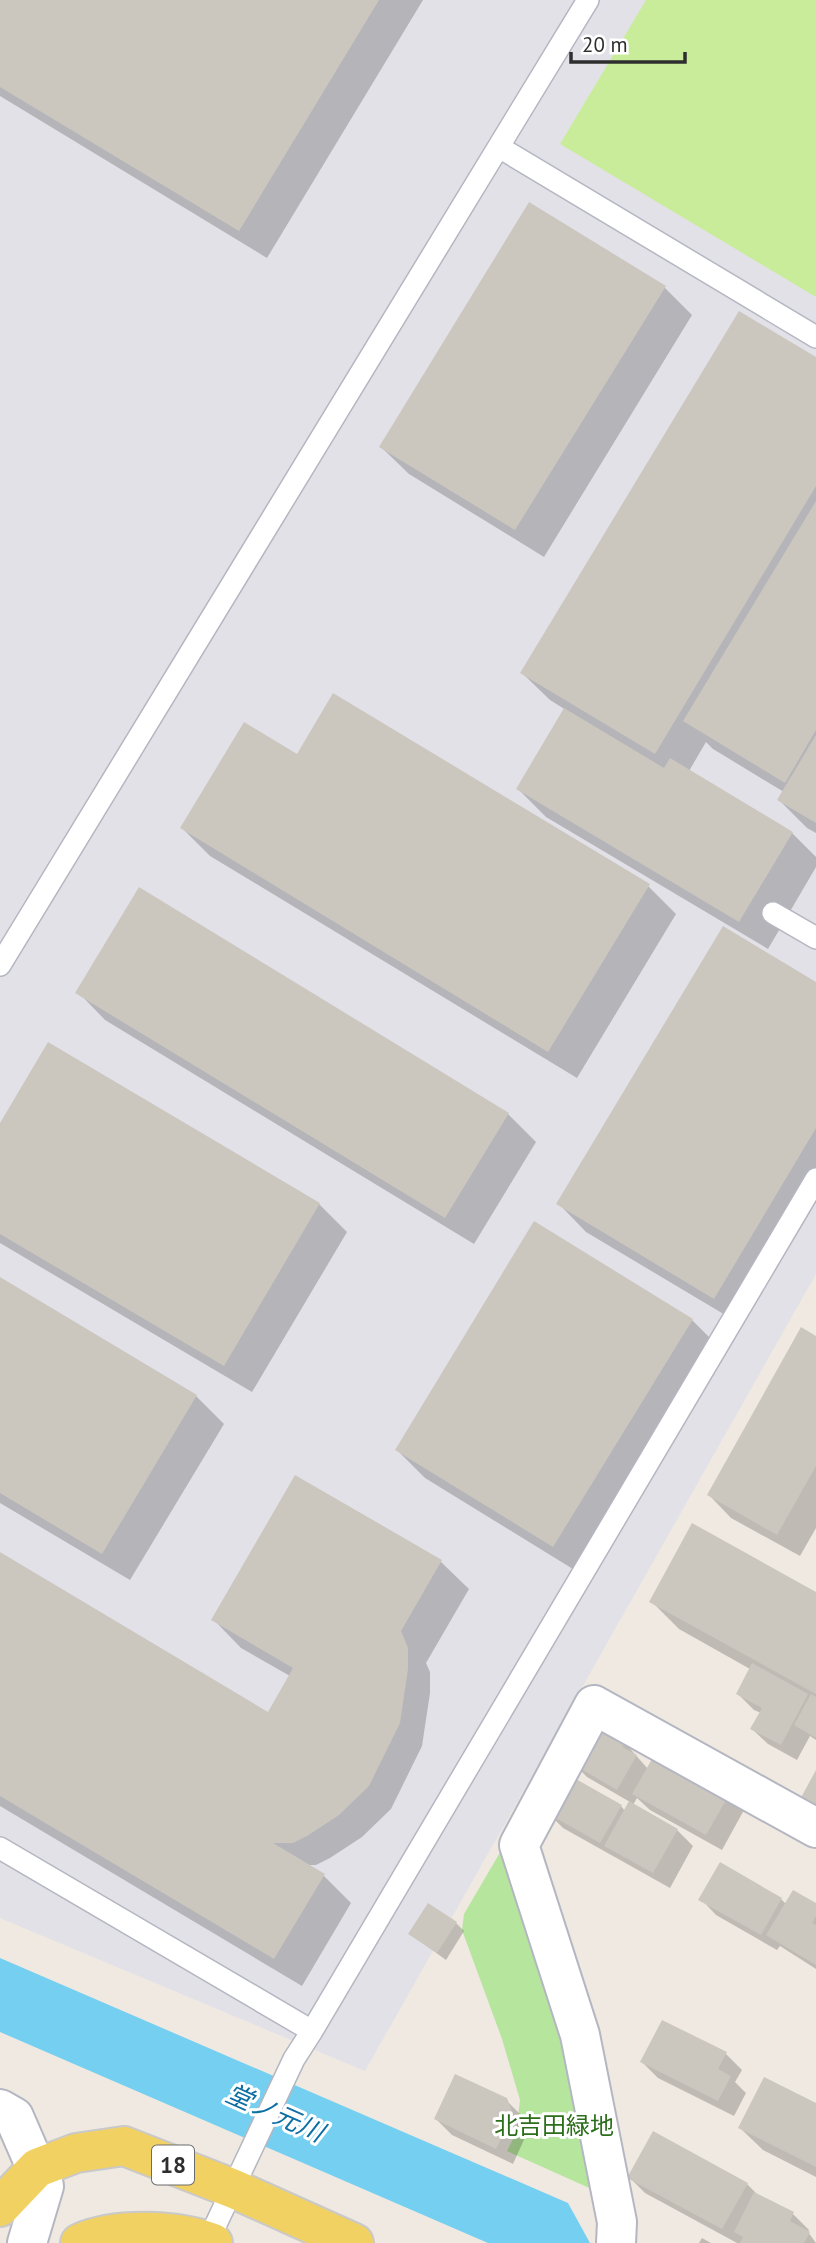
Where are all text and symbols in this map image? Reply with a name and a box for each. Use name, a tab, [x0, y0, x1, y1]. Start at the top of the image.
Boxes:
scale bar	[571, 21, 685, 65]
text: 20 m	[582, 31, 628, 58]
water label: 堂ノ元川	[221, 2076, 332, 2150]
park label: 北吉田緑地	[494, 2110, 614, 2141]
road number: 18	[152, 2146, 194, 2184]

